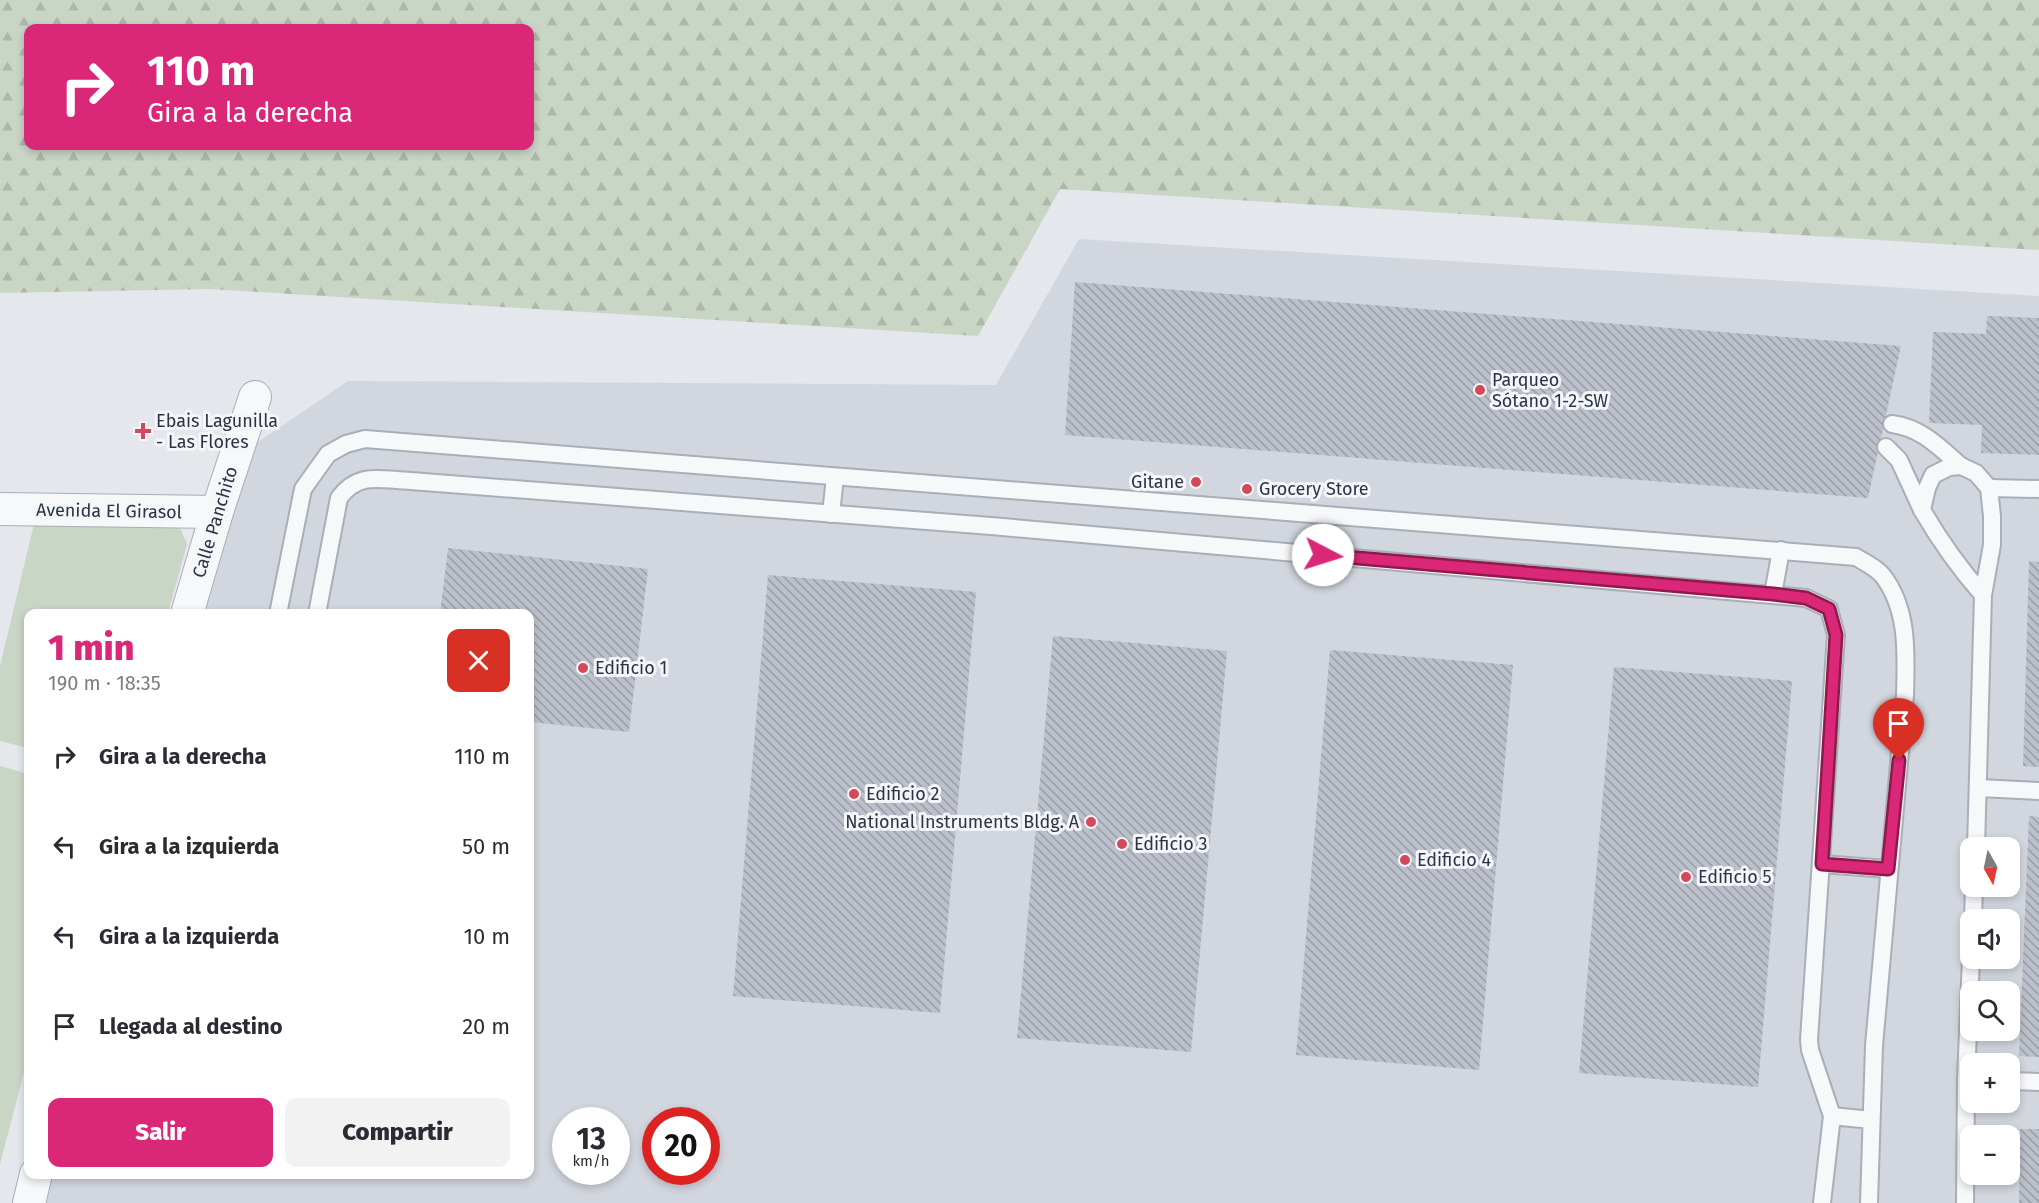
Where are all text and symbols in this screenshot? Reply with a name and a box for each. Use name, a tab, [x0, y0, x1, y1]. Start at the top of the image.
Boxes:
text: 110 m	[147, 46, 255, 96]
icon: right	[48, 48, 126, 126]
text: Gira a la derecha	[147, 97, 353, 129]
place label: Parqueo Sótano 1-2-SW	[1492, 369, 1608, 412]
marker: Parqueo Sótano 1-2-SW	[1473, 383, 1487, 397]
place label: Ebais Lagunilla - Las Flores	[156, 410, 278, 453]
marker: Ebais Lagunilla - Las Flores	[134, 422, 152, 440]
street label: Calle Panchito	[188, 464, 242, 580]
place label: Gitane	[1131, 471, 1184, 493]
marker: Gitane	[1189, 475, 1203, 489]
place label: Grocery Store	[1259, 478, 1369, 500]
marker: Grocery Store	[1240, 482, 1254, 496]
street label: Avenida El Girasol	[36, 499, 182, 523]
position arrow	[1291, 523, 1355, 587]
text: 1 min	[48, 626, 134, 670]
button: close	[447, 629, 510, 692]
place label: Edificio 1	[595, 657, 667, 679]
marker: Edificio 1	[576, 661, 590, 675]
text: 190 m · 18:35	[48, 671, 161, 695]
pin	[1873, 698, 1924, 760]
icon: arrive	[1882, 707, 1915, 740]
icon: right	[48, 740, 81, 773]
text: Gira a la derecha	[99, 743, 267, 770]
text: 110 m	[454, 743, 510, 770]
place label: Edificio 2	[866, 783, 939, 805]
marker: Edificio 2	[847, 787, 861, 801]
place label: National Instruments Bldg. A	[845, 811, 1080, 833]
marker: National Instruments Bldg. A	[1084, 815, 1098, 829]
icon: left	[48, 830, 81, 863]
text: Gira a la izquierda	[99, 833, 279, 860]
text: 50 m	[462, 833, 510, 860]
place label: Edificio 3	[1134, 833, 1207, 855]
marker: Edificio 3	[1115, 837, 1129, 851]
north arrow	[1960, 837, 2020, 897]
map controls	[1960, 837, 2020, 1185]
place label: Edificio 4	[1417, 849, 1491, 871]
marker: Edificio 4	[1398, 853, 1412, 867]
place label: Edificio 5	[1698, 866, 1771, 888]
marker: Edificio 5	[1679, 870, 1693, 884]
button: sound	[1960, 909, 2020, 969]
icon: left	[48, 920, 81, 953]
text: Gira a la izquierda	[99, 923, 279, 950]
text: 10 m	[464, 923, 510, 950]
button: search	[1960, 981, 2020, 1041]
icon: arrive	[48, 1010, 81, 1043]
text: Llegada al destino	[99, 1013, 283, 1040]
text: 20 m	[462, 1013, 510, 1040]
button: +	[1960, 1053, 2020, 1113]
button: Salir	[48, 1098, 273, 1167]
button: Compartir	[285, 1098, 510, 1167]
speed limit sign: 20	[642, 1107, 720, 1185]
text: 13	[576, 1121, 606, 1157]
button: −	[1960, 1125, 2020, 1185]
text: km/h	[572, 1152, 610, 1170]

